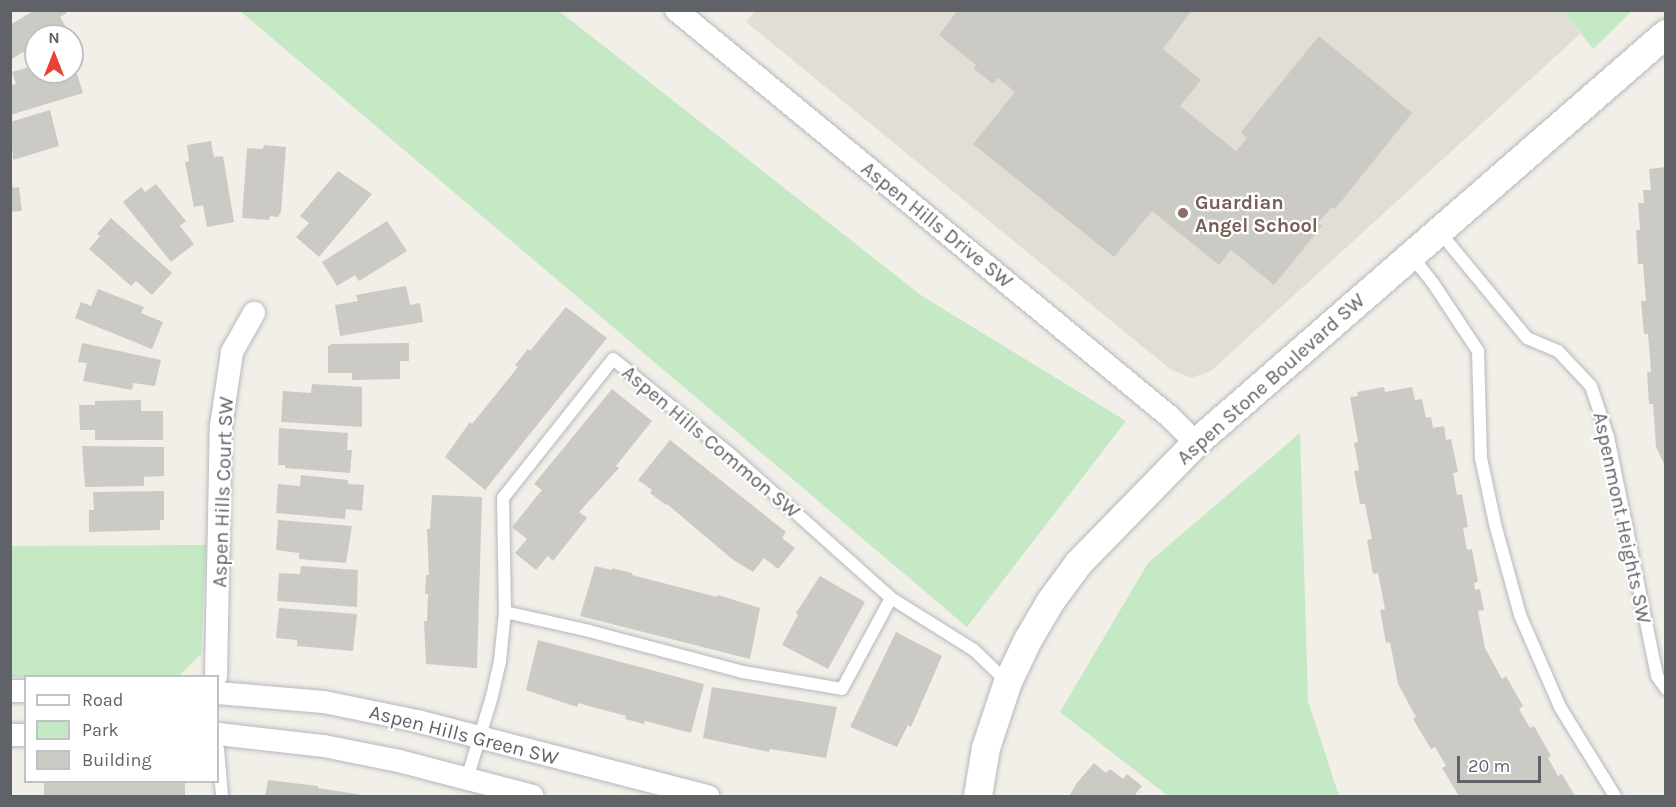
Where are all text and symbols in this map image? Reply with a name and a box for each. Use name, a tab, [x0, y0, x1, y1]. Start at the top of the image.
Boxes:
north arrow	[24, 24, 84, 84]
text: N	[48, 28, 60, 47]
street label: Aspen Hills Drive SW	[856, 157, 1018, 293]
place label: Guardian Angel School	[1195, 190, 1318, 237]
marker: Guardian Angel School	[1176, 206, 1190, 220]
street label: Aspen Stone Boulevard SW	[1172, 288, 1370, 470]
street label: Aspen Hills Common SW	[617, 361, 805, 523]
street label: Aspen Hills Court SW	[208, 396, 238, 588]
street label: Aspenmont Heights SW	[1588, 410, 1656, 626]
legend	[24, 675, 219, 783]
text: Road	[82, 689, 123, 711]
street label: Aspen Hills Green SW	[367, 700, 561, 770]
text: Park	[82, 719, 119, 741]
scale bar	[1460, 744, 1544, 782]
text: Building	[82, 749, 152, 771]
text: 20 m	[1468, 755, 1510, 777]

